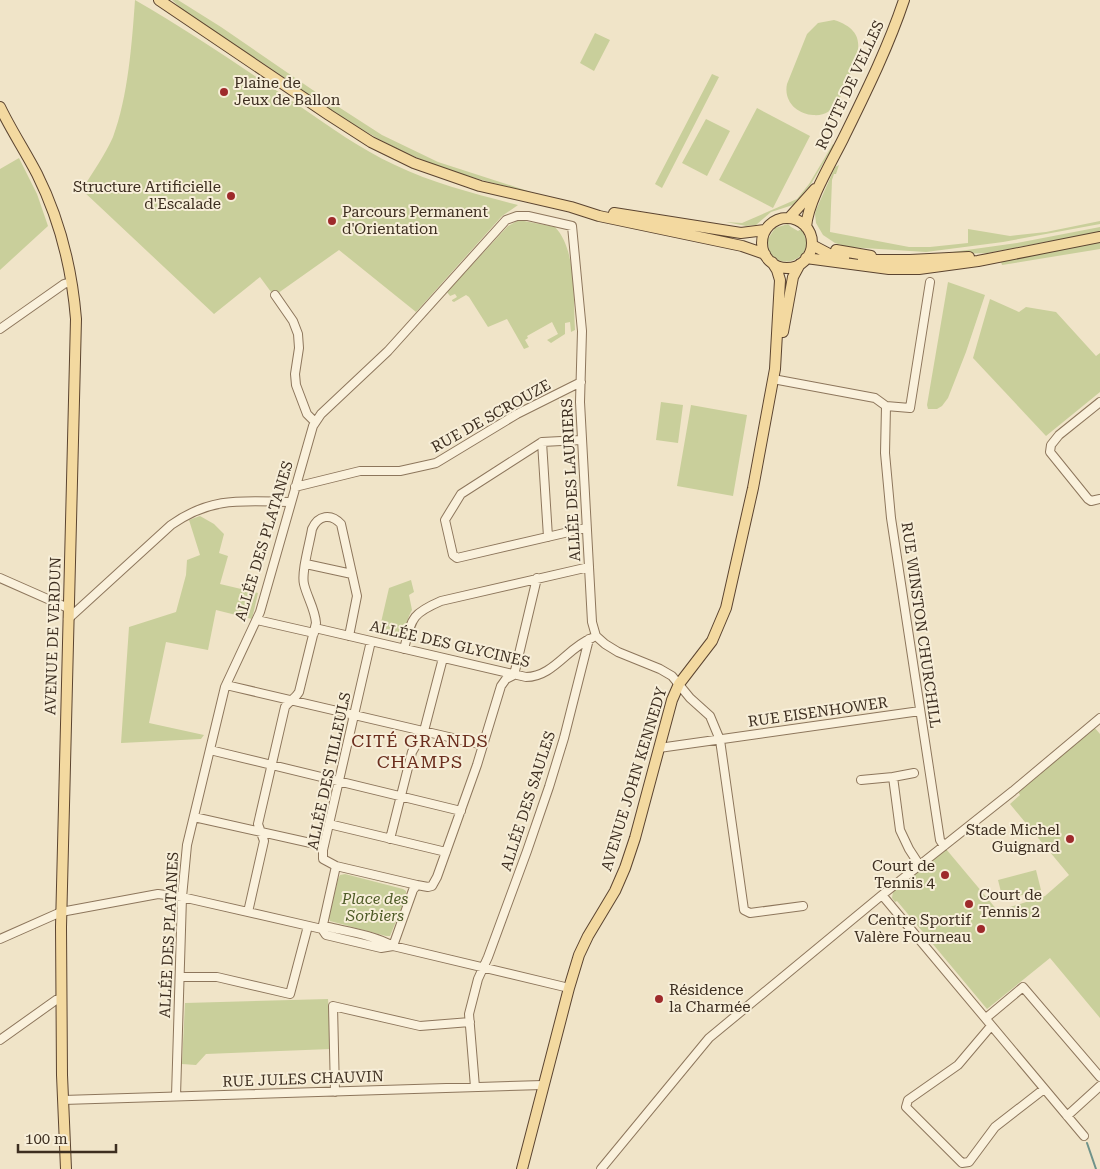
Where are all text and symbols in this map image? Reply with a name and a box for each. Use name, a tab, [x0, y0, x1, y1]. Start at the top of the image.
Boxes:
street label: ROUTE DE VELLES	[812, 18, 888, 152]
place label: Plaine de Jeux de Ballon	[234, 74, 341, 109]
marker: Plaine de Jeux de Ballon	[218, 86, 230, 98]
place label: Structure Artificielle d'Escalade	[73, 178, 221, 213]
marker: Structure Artificielle d'Escalade	[225, 190, 237, 202]
place label: Parcours Permanent d'Orientation	[342, 203, 489, 238]
marker: Parcours Permanent d'Orientation	[326, 215, 338, 227]
street label: RUE DE SCROUZE	[428, 376, 554, 456]
street label: ALLÉE DES LAURIERS	[558, 398, 584, 562]
street label: ALLÉE DES PLATANES	[231, 459, 297, 623]
street label: RUE WINSTON CHURCHILL	[898, 521, 944, 729]
street label: AVENUE DE VERDUN	[41, 557, 65, 715]
street label: ALLÉE DES GLYCINES	[368, 617, 532, 671]
street label: AVENUE JOHN KENNEDY	[597, 684, 671, 873]
street label: ALLÉE DES TILLEULS	[303, 690, 355, 852]
street label: RUE EISENHOWER	[747, 693, 890, 731]
street label: ALLÉE DES SAULES	[497, 729, 559, 873]
district label: CITÉ GRANDS CHAMPS	[351, 730, 489, 772]
place label: Stade Michel Guignard	[966, 821, 1060, 856]
marker: Stade Michel Guignard	[1064, 833, 1076, 845]
street label: ALLÉE DES PLATANES	[156, 851, 182, 1019]
place label: Court de Tennis 4	[872, 857, 936, 892]
marker: Court de Tennis 4	[939, 869, 951, 881]
place label: Court de Tennis 2	[979, 886, 1042, 921]
park label: Place des Sorbiers	[341, 890, 408, 925]
marker: Court de Tennis 2	[963, 898, 975, 910]
place label: Centre Sportif Valère Fourneau	[854, 911, 972, 946]
marker: Centre Sportif Valère Fourneau	[975, 923, 987, 935]
place label: Résidence la Charmée	[669, 981, 751, 1016]
marker: Résidence la Charmée	[653, 993, 665, 1005]
street label: RUE JULES CHAUVIN	[222, 1067, 384, 1091]
scale bar	[18, 1122, 115, 1154]
text: 100 m	[25, 1130, 68, 1148]

